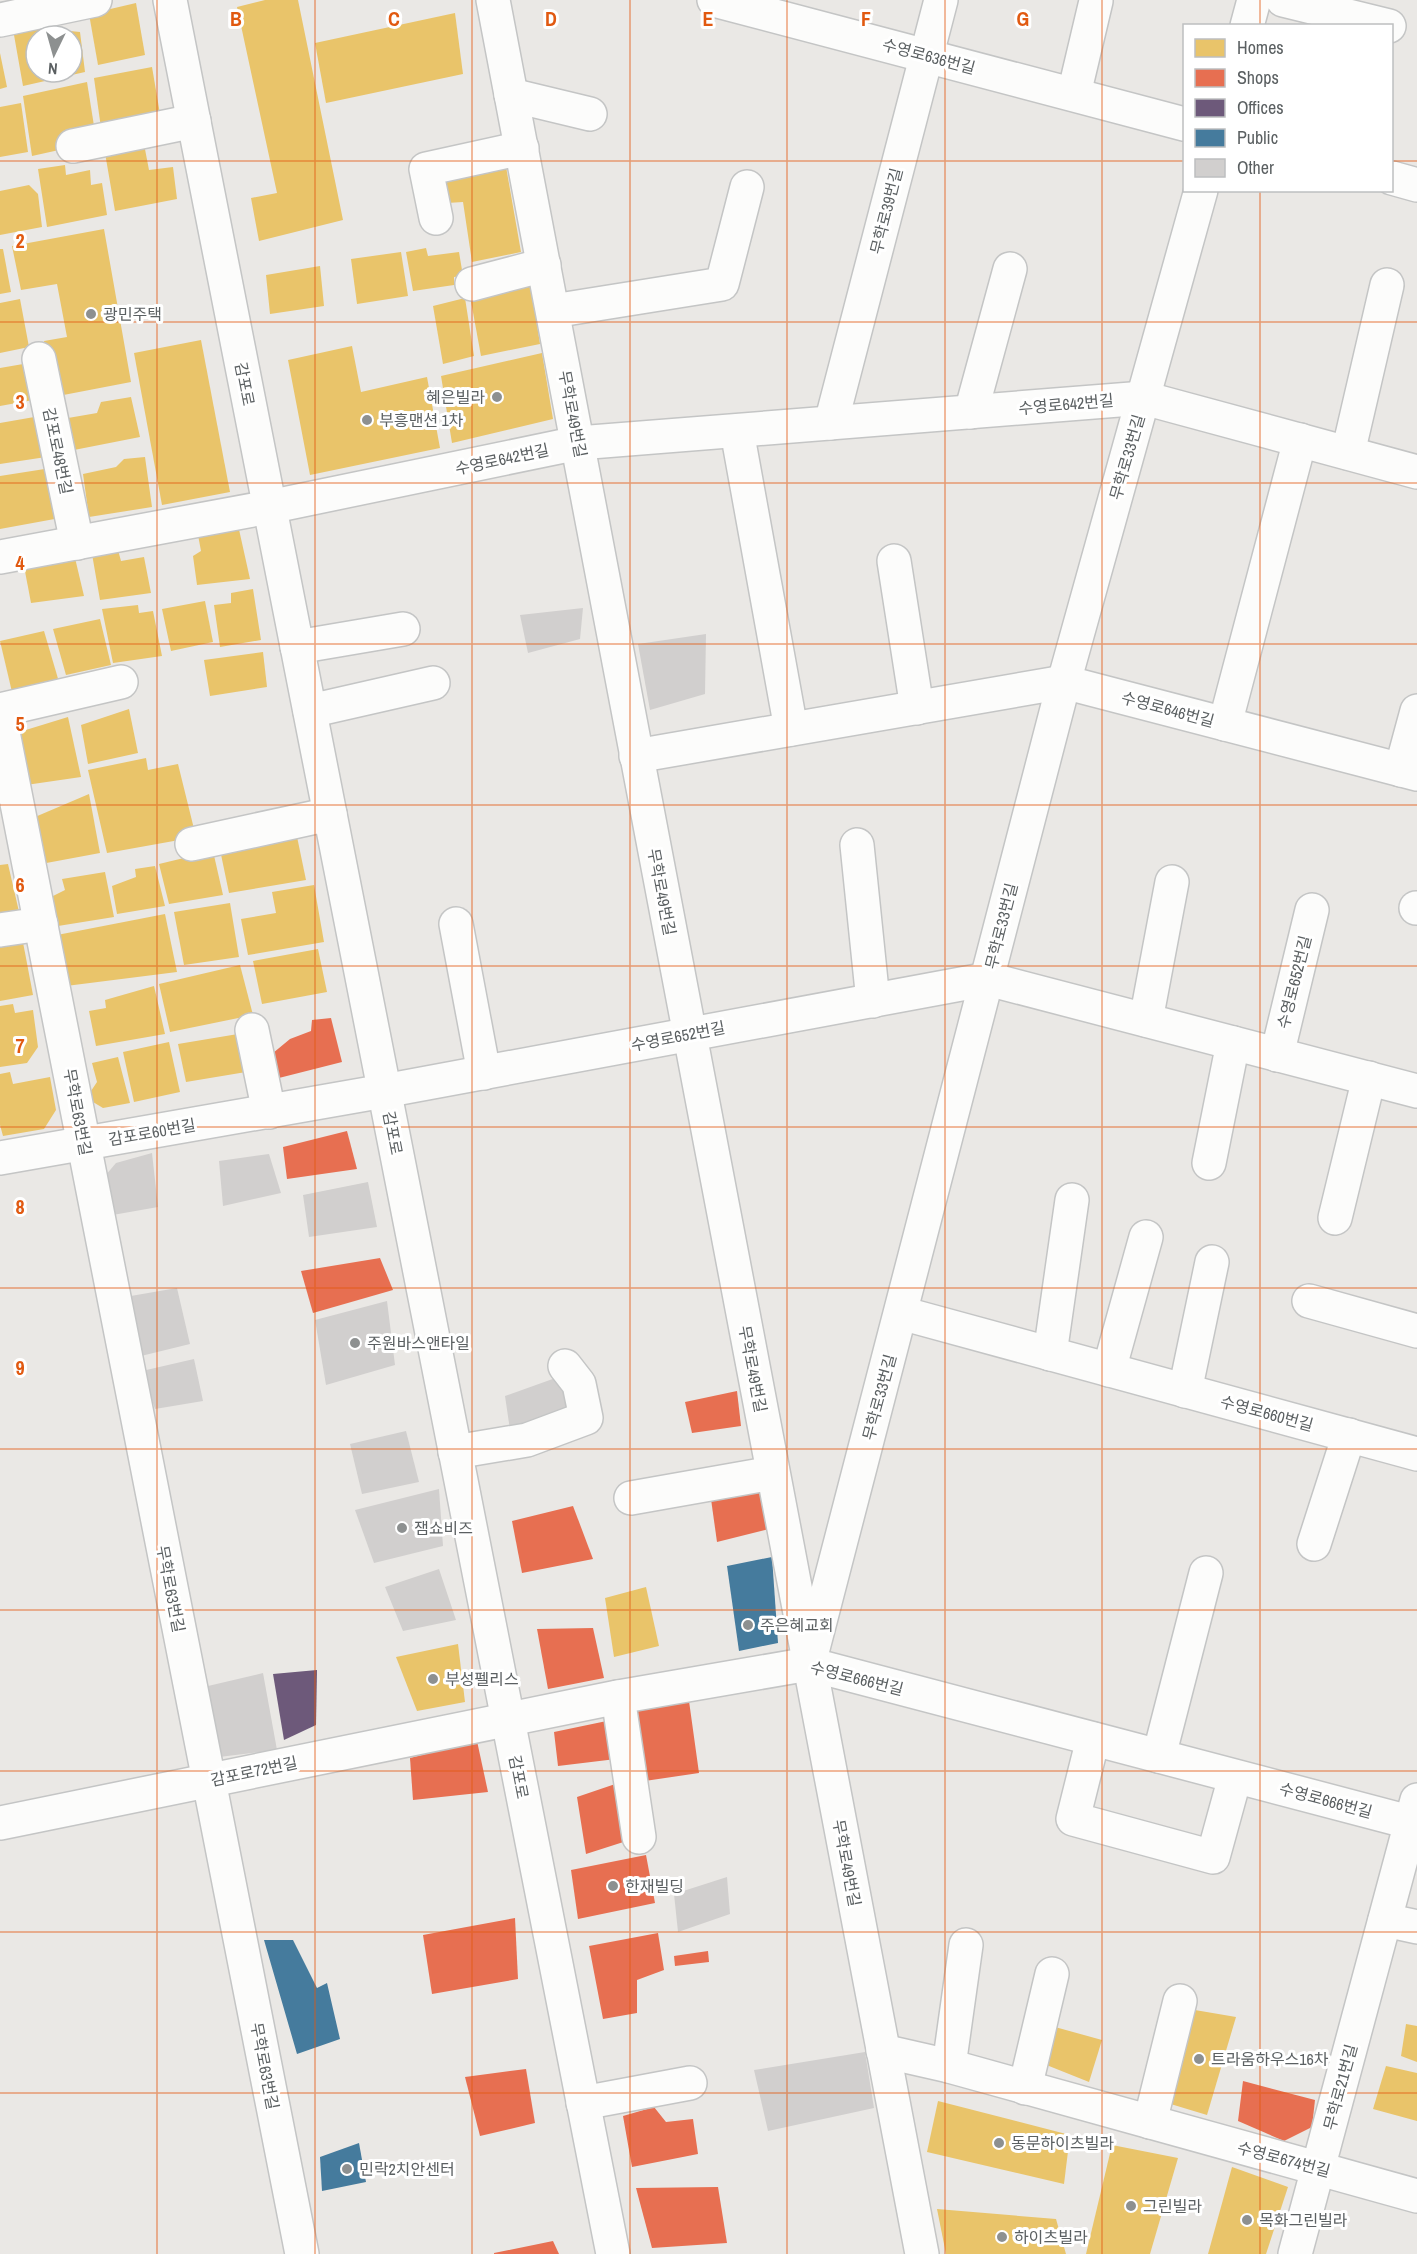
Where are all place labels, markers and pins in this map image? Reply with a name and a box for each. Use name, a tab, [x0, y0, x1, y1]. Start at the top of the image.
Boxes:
place label: 광민주택	[103, 303, 162, 325]
marker: 광민주택	[84, 307, 98, 321]
place label: 혜은빌라	[426, 386, 485, 408]
marker: 혜은빌라	[490, 390, 504, 404]
place label: 부흥맨션 1차	[379, 409, 464, 431]
marker: 부흥맨션 1차	[360, 413, 374, 427]
place label: 주원바스앤타일	[367, 1332, 470, 1354]
marker: 주원바스앤타일	[348, 1336, 362, 1350]
place label: 잼쇼비즈	[414, 1517, 473, 1539]
marker: 잼쇼비즈	[395, 1521, 409, 1535]
place label: 주은혜교회	[760, 1614, 834, 1636]
marker: 주은혜교회	[741, 1618, 755, 1632]
place label: 부성펠리스	[445, 1668, 519, 1690]
marker: 부성펠리스	[426, 1672, 440, 1686]
place label: 한재빌딩	[625, 1875, 684, 1897]
marker: 한재빌딩	[606, 1879, 620, 1893]
place label: 트라움하우스16차	[1211, 2048, 1329, 2070]
marker: 트라움하우스16차	[1192, 2052, 1206, 2066]
place label: 동문하이츠빌라	[1011, 2132, 1114, 2154]
marker: 동문하이츠빌라	[992, 2136, 1006, 2150]
place label: 민락2치안센터	[359, 2158, 455, 2180]
marker: 민락2치안센터	[340, 2162, 354, 2176]
place label: 그린빌라	[1143, 2195, 1202, 2217]
marker: 그린빌라	[1124, 2199, 1138, 2213]
place label: 목화그린빌라	[1259, 2209, 1348, 2231]
marker: 목화그린빌라	[1240, 2213, 1254, 2227]
place label: 하이츠빌라	[1014, 2226, 1088, 2248]
marker: 하이츠빌라	[995, 2230, 1009, 2244]

